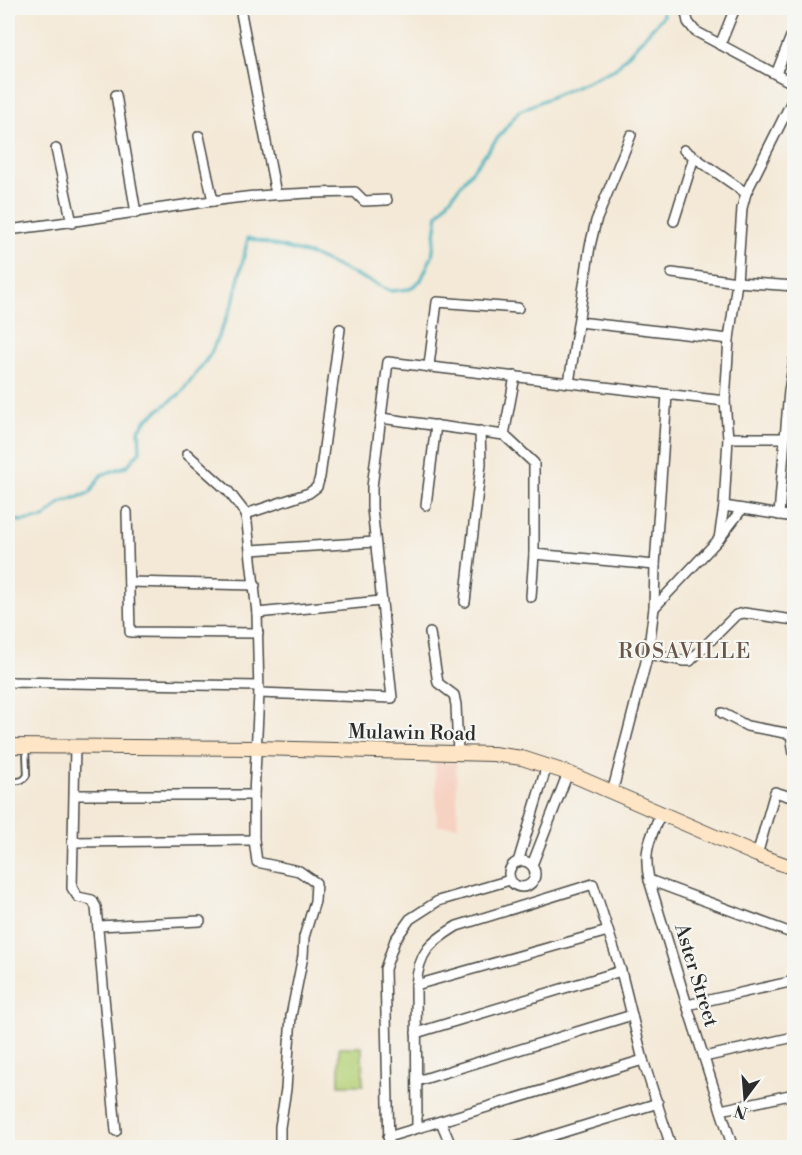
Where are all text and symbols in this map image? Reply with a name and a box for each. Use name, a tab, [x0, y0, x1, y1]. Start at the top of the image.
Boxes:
district label: ROSAVILLE	[618, 639, 752, 665]
street label: Mulawin Road	[348, 720, 477, 747]
street label: Aster Street	[668, 920, 723, 1030]
north arrow	[715, 1068, 775, 1128]
text: N	[732, 1100, 750, 1123]

